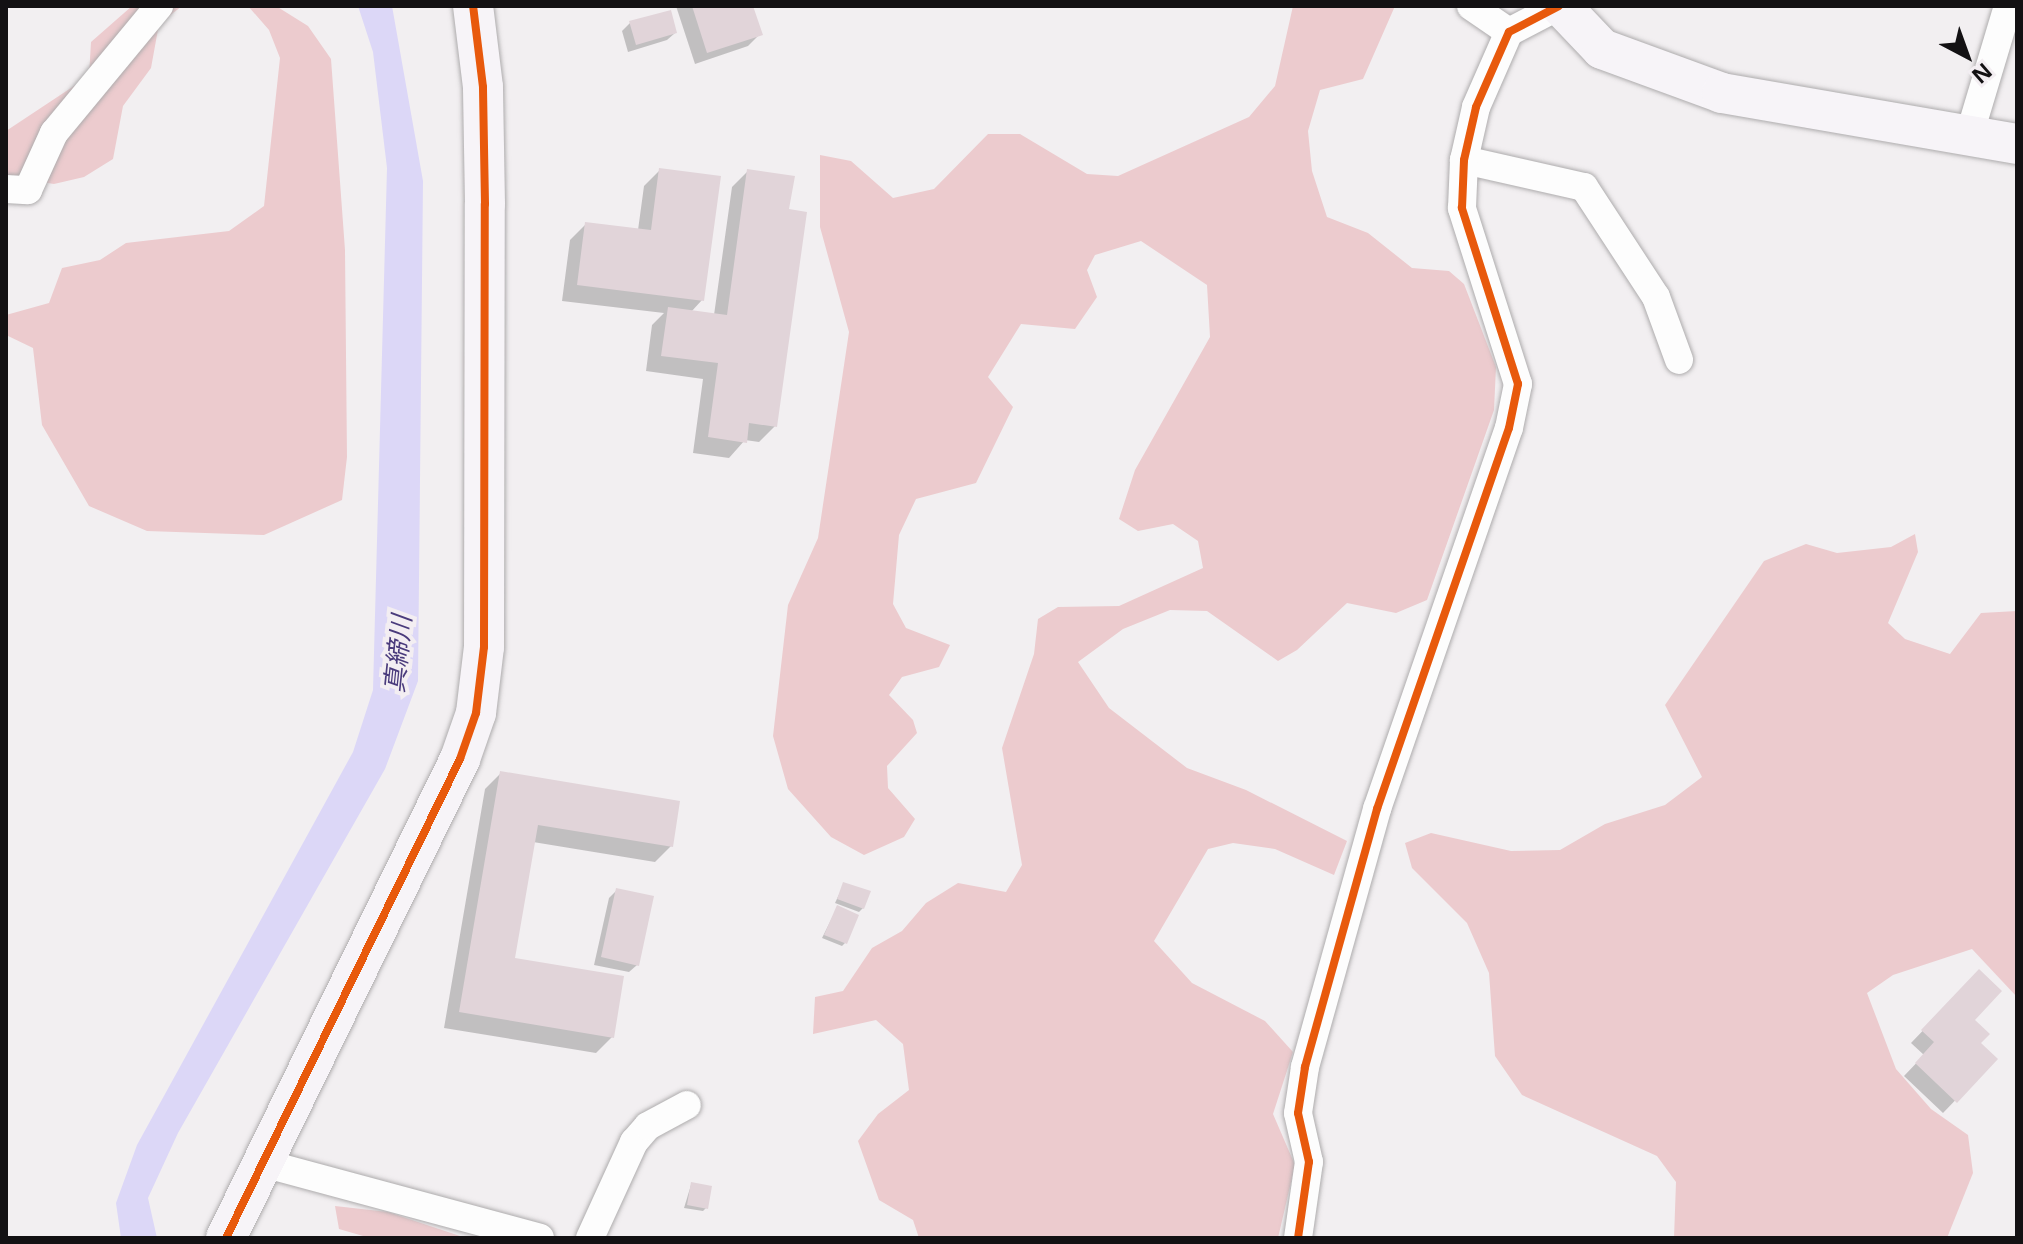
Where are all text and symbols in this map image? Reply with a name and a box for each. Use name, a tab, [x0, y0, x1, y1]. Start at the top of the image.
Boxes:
north arrow	[1927, 16, 2007, 96]
text: N	[1966, 57, 1999, 91]
water label: 真締川	[378, 614, 418, 694]

